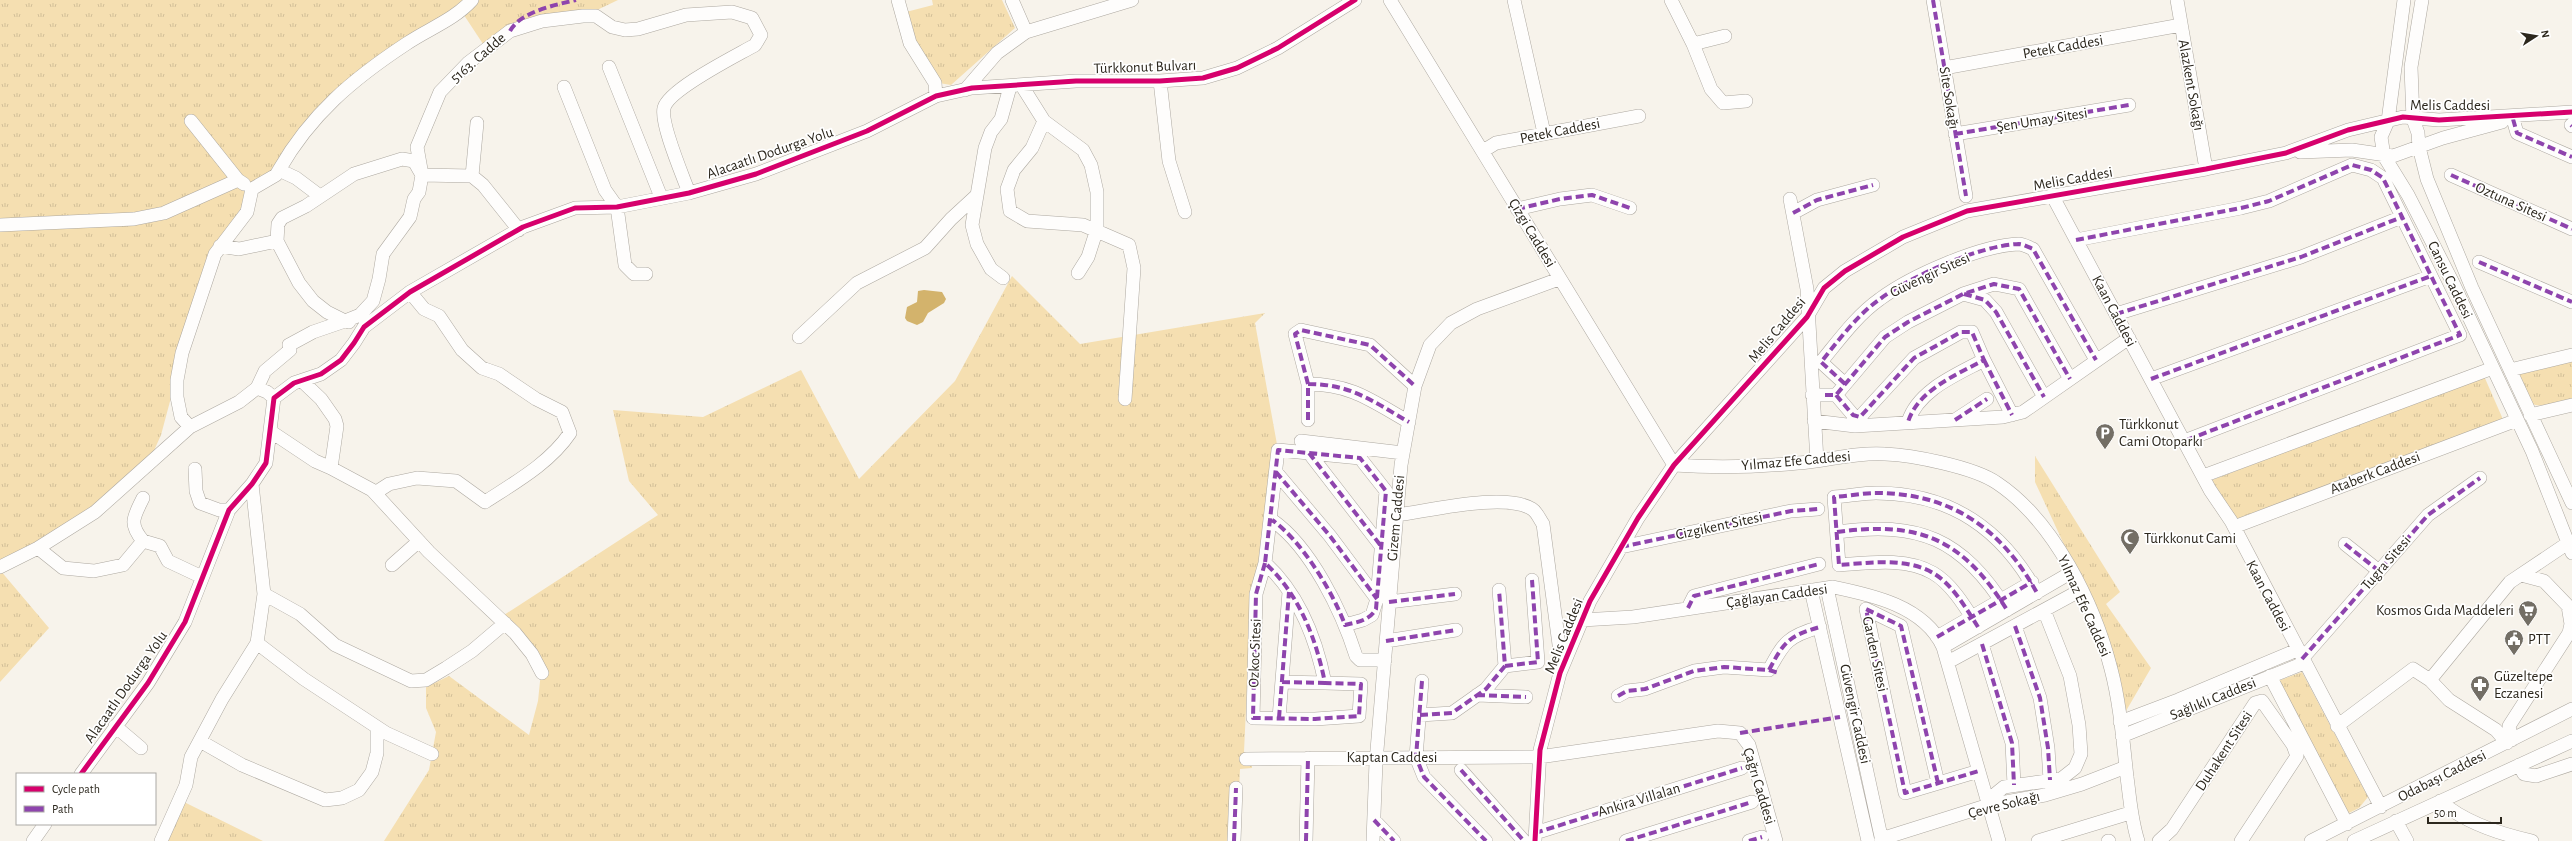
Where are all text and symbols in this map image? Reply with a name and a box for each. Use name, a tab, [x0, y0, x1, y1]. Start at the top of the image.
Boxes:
north arrow	[2516, 16, 2556, 56]
text: N	[2539, 29, 2551, 39]
street label: 5163. Cadde	[448, 30, 509, 86]
street label: Petek Caddesi	[2022, 33, 2104, 61]
street label: Alazkent Sokağı	[2176, 38, 2206, 132]
street label: Türkkonut Bulvarı	[1093, 58, 1197, 76]
street label: Site Sokağı	[1937, 66, 1961, 130]
street label: Melis Caddesi	[2410, 98, 2490, 113]
street label: Şen Umay Sitesi	[1995, 105, 2089, 135]
street label: Petek Caddesi	[1519, 116, 1601, 146]
street label: Alacaatlı Dodurga Yolu	[705, 124, 836, 182]
street label: Melis Caddesi	[2032, 165, 2114, 193]
street label: Oztuna Sitesi	[2473, 180, 2549, 224]
street label: Çizgi Caddesi	[1506, 196, 1558, 270]
street label: Cansu Caddesi	[2425, 239, 2475, 321]
street label: Güvengir Sitesi	[1888, 250, 1972, 300]
street label: Kaan Caddesi	[2089, 273, 2139, 349]
street label: Melis Caddesi	[1745, 294, 1809, 366]
place label: Türkkonut Cami Otoparkı	[2119, 417, 2203, 449]
parking icon: Türkkonut Cami Otoparkı	[2094, 422, 2116, 450]
street label: Yılmaz Efe Caddesi	[1741, 449, 1851, 473]
street label: Ataberk Caddesi	[2328, 449, 2422, 497]
street label: Gizem Caddesi	[1385, 474, 1407, 562]
street label: Cizgikent Sitesi	[1674, 509, 1764, 543]
mosque icon: Türkkonut Cami	[2119, 527, 2141, 555]
place label: Türkkonut Cami	[2144, 531, 2236, 546]
street label: Tugra Sitesi	[2358, 533, 2414, 593]
street label: Yılmaz Efe Caddesi	[2055, 553, 2113, 659]
street label: Kaan Caddesi	[2243, 558, 2293, 634]
street label: Çağlayan Caddesi	[1725, 581, 1829, 611]
street label: Melis Caddesi	[1542, 596, 1586, 676]
supermarket icon: Kosmos Gıda Maddeleri	[2517, 599, 2539, 627]
place label: Kosmos Gıda Maddeleri	[2376, 603, 2514, 618]
street label: Garden Sitesi	[1860, 615, 1890, 693]
street label: Ozkoc Sitesi	[1246, 618, 1264, 688]
street label: Alacaatlı Dodurga Yolu	[82, 628, 170, 746]
public building icon: PTT	[2503, 628, 2525, 656]
place label: PTT	[2528, 632, 2551, 647]
street label: Güvengir Caddesi	[1837, 663, 1873, 765]
place label: Güzeltepe Eczanesi	[2494, 669, 2553, 701]
pharmacy icon: Güzeltepe Eczanesi	[2469, 674, 2491, 702]
street label: Sağlıklı Caddesi	[2168, 675, 2258, 723]
street label: Duhakent Sitesi	[2193, 708, 2255, 794]
street label: Çağrı Caddesi	[1740, 746, 1778, 826]
street label: Odabaşı Caddesi	[2395, 747, 2489, 805]
street label: Kaptan Caddesi	[1347, 750, 1437, 765]
legend	[16, 773, 156, 825]
street label: Ankira Villalan	[1596, 780, 1682, 820]
text: Cycle path	[52, 783, 100, 796]
street label: Çevre Sokağı	[1967, 789, 2041, 821]
scale bar	[2428, 799, 2501, 825]
text: Path	[52, 803, 74, 815]
text: 50 m	[2434, 807, 2457, 819]

